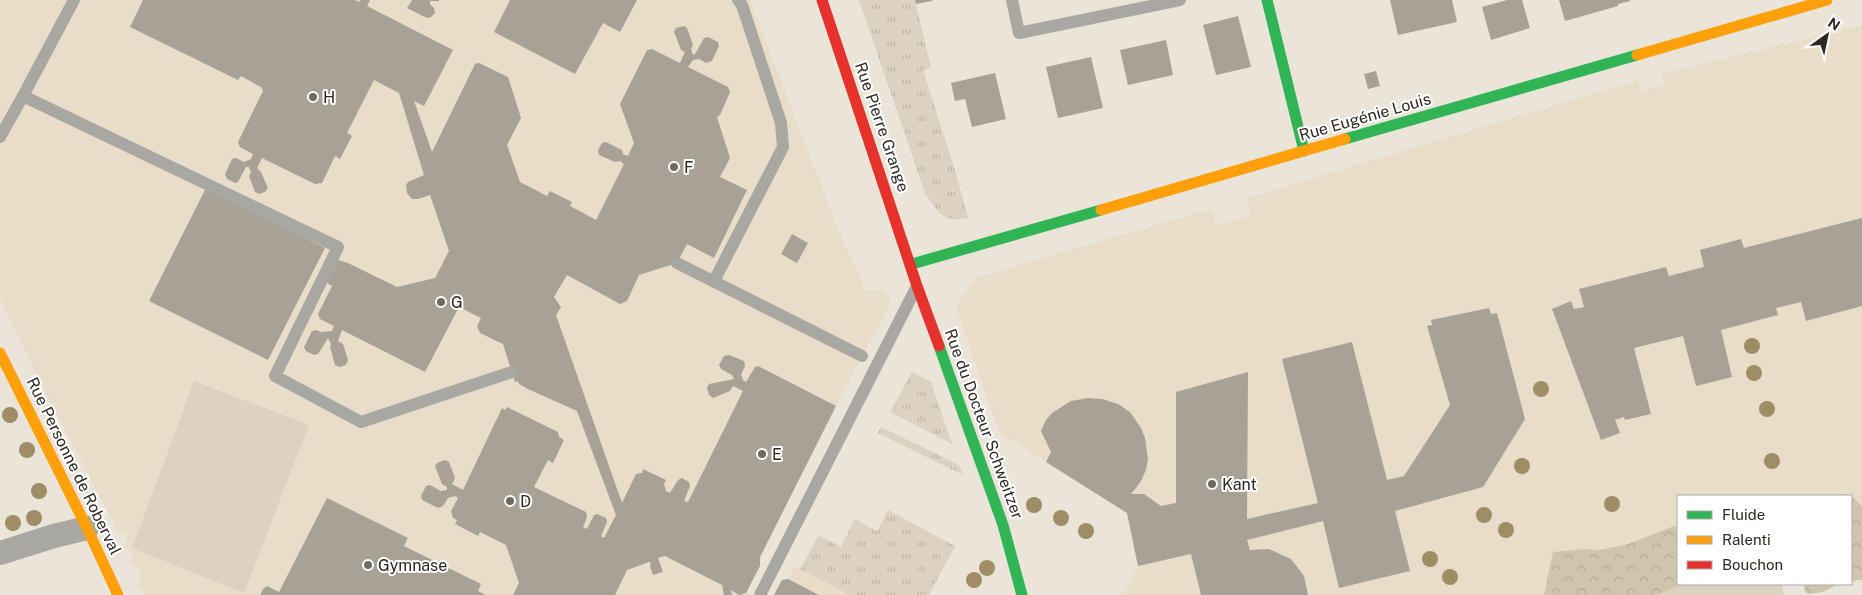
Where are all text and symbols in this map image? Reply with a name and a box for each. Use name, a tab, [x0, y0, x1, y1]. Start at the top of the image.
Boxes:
north arrow	[1802, 10, 1852, 60]
text: N	[1825, 14, 1843, 34]
street label: Rue Pierre Grange	[851, 60, 913, 194]
place label: H	[323, 88, 335, 107]
street label: Rue Eugénie Louis	[1297, 89, 1433, 145]
marker: H	[307, 91, 319, 103]
place label: F	[684, 158, 694, 177]
marker: F	[668, 161, 680, 173]
place label: G	[451, 293, 463, 312]
marker: G	[435, 296, 447, 308]
street label: Rue du Docteur Schweitzer	[941, 326, 1027, 522]
street label: Rue Personne de Roberval	[23, 374, 125, 558]
place label: E	[772, 445, 782, 464]
marker: E	[756, 448, 768, 460]
place label: Kant	[1222, 475, 1257, 494]
marker: Kant	[1206, 478, 1218, 490]
place label: D	[520, 492, 531, 511]
marker: D	[504, 495, 516, 507]
legend	[1677, 495, 1852, 585]
text: Fluide	[1722, 506, 1765, 523]
text: Ralenti	[1722, 531, 1771, 548]
place label: Gymnase	[378, 556, 447, 575]
text: Bouchon	[1722, 556, 1783, 573]
marker: Gymnase	[362, 559, 374, 571]

